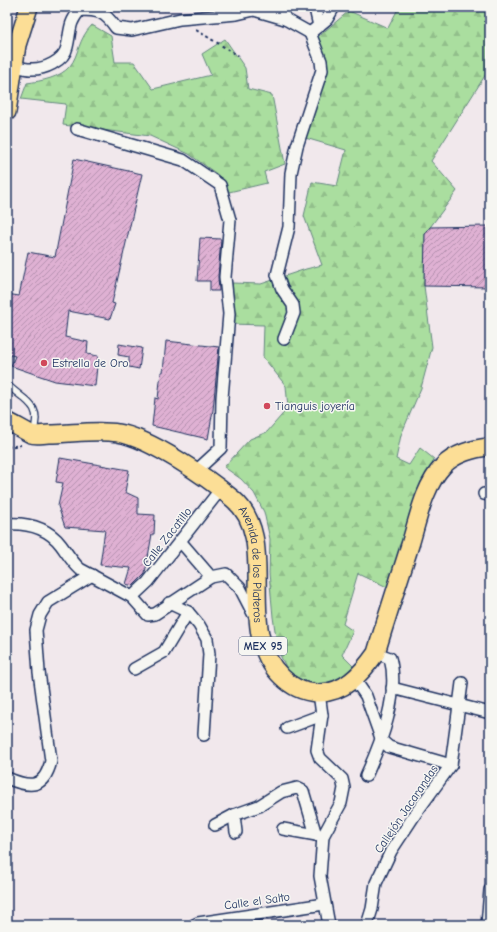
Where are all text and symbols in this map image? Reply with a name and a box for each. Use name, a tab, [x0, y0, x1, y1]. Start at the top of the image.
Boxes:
place label: Estrella de Oro	[52, 356, 129, 370]
marker: Estrella de Oro	[39, 358, 49, 368]
place label: Tianguis joyería	[275, 399, 355, 413]
marker: Tianguis joyería	[262, 401, 272, 411]
street label: Avenida de los Plateros	[235, 503, 265, 623]
street label: Calle Zacatillo	[139, 504, 195, 570]
road number: MEX 95	[239, 637, 287, 655]
street label: Callejón Jacarandas	[371, 762, 441, 856]
street label: Calle el Salto	[223, 889, 291, 913]

